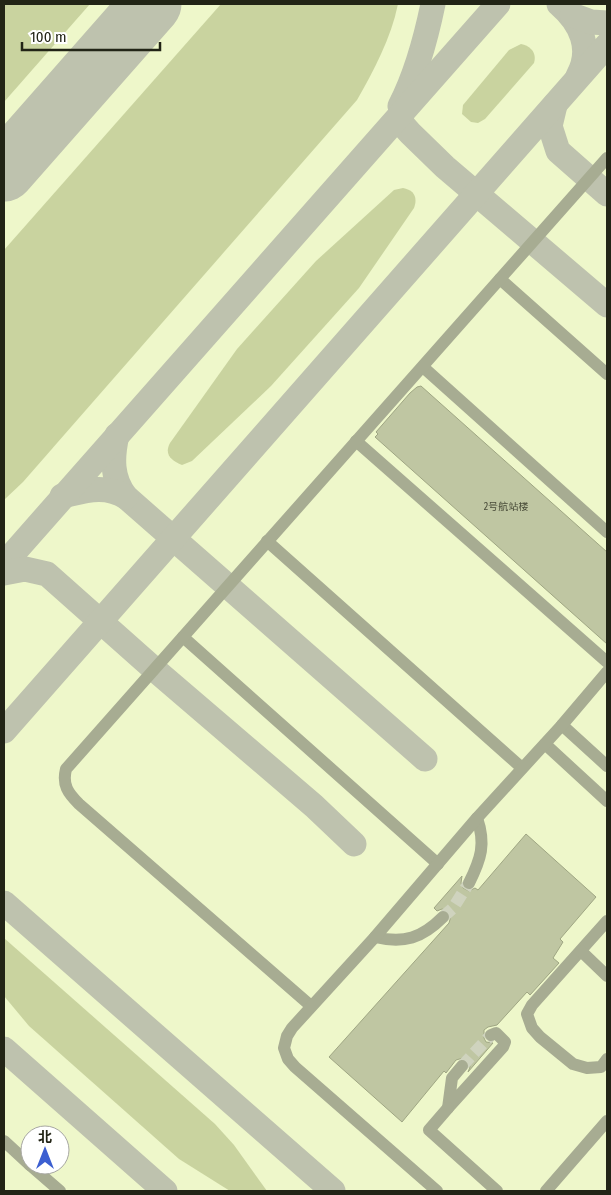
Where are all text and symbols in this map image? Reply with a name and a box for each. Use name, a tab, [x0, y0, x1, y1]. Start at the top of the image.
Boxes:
scale bar	[22, 20, 160, 52]
text: 100 m	[30, 28, 67, 46]
house number: 2号航站楼	[484, 501, 528, 513]
north arrow	[20, 1125, 70, 1175]
text: 北	[38, 1129, 52, 1146]

